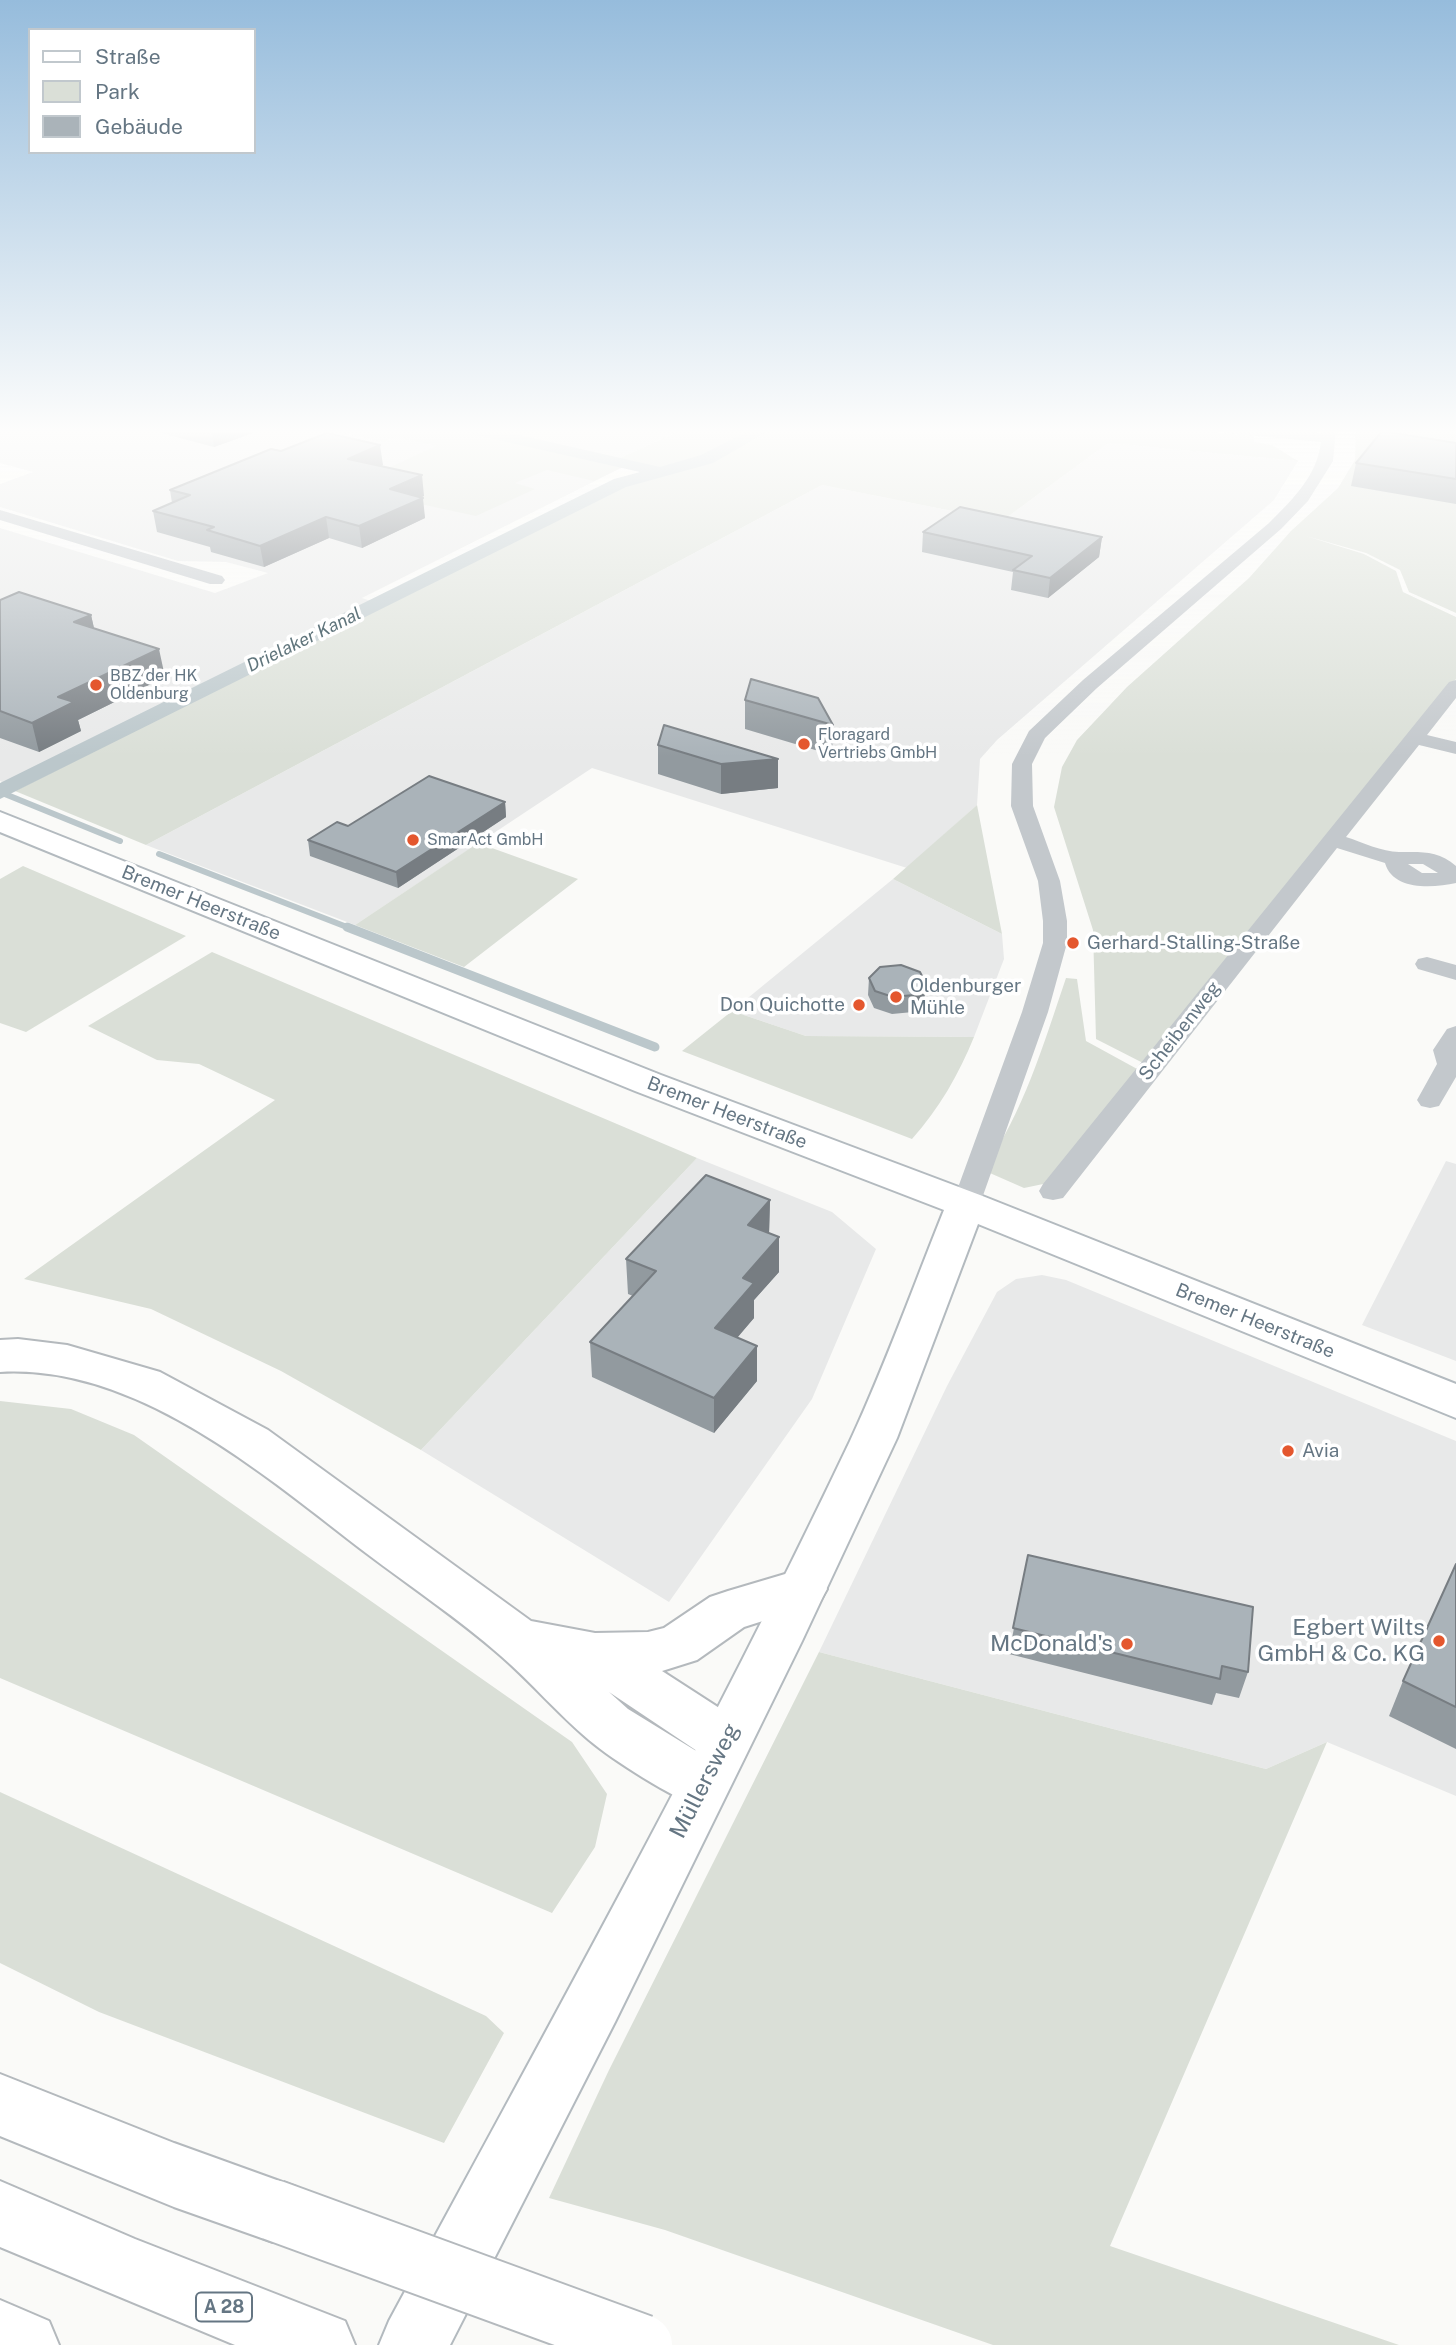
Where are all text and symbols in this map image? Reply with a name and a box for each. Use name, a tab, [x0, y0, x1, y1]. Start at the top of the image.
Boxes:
legend	[28, 28, 256, 154]
text: Straße	[95, 44, 161, 69]
text: Park	[95, 79, 140, 104]
text: Gebäude	[95, 114, 183, 139]
water label: Drielaker Kanal	[243, 603, 365, 677]
place label: BBZ der HK Oldenburg	[110, 666, 197, 704]
marker: BBZ der HK Oldenburg	[88, 677, 104, 693]
place label: Floragard Vertriebs GmbH	[818, 725, 937, 763]
marker: Floragard Vertriebs GmbH	[796, 736, 812, 752]
place label: SmarAct GmbH	[427, 830, 543, 850]
marker: SmarAct GmbH	[405, 832, 421, 848]
street label: Bremer Heerstraße	[118, 861, 284, 945]
place label: Gerhard-Stalling-Straße	[1087, 932, 1300, 954]
marker: Gerhard-Stalling-Straße	[1065, 935, 1081, 951]
place label: Oldenburger Mühle	[910, 975, 1021, 1019]
street label: Scheibenweg	[1134, 977, 1226, 1085]
marker: Oldenburger Mühle	[888, 989, 904, 1005]
place label: Don Quichotte	[720, 994, 845, 1016]
marker: Don Quichotte	[851, 997, 867, 1013]
street label: Bremer Heerstraße	[644, 1072, 810, 1154]
street label: Bremer Heerstraße	[1172, 1279, 1338, 1363]
place label: Avia	[1302, 1440, 1339, 1462]
marker: Avia	[1280, 1443, 1296, 1459]
place label: Egbert Wilts GmbH & Co. KG	[1257, 1614, 1425, 1668]
place label: McDonald's	[990, 1630, 1113, 1658]
marker: Egbert Wilts GmbH & Co. KG	[1431, 1633, 1447, 1649]
marker: McDonald's	[1119, 1636, 1135, 1652]
street label: Müllersweg	[664, 1719, 746, 1843]
road number: A 28	[196, 2292, 252, 2322]

